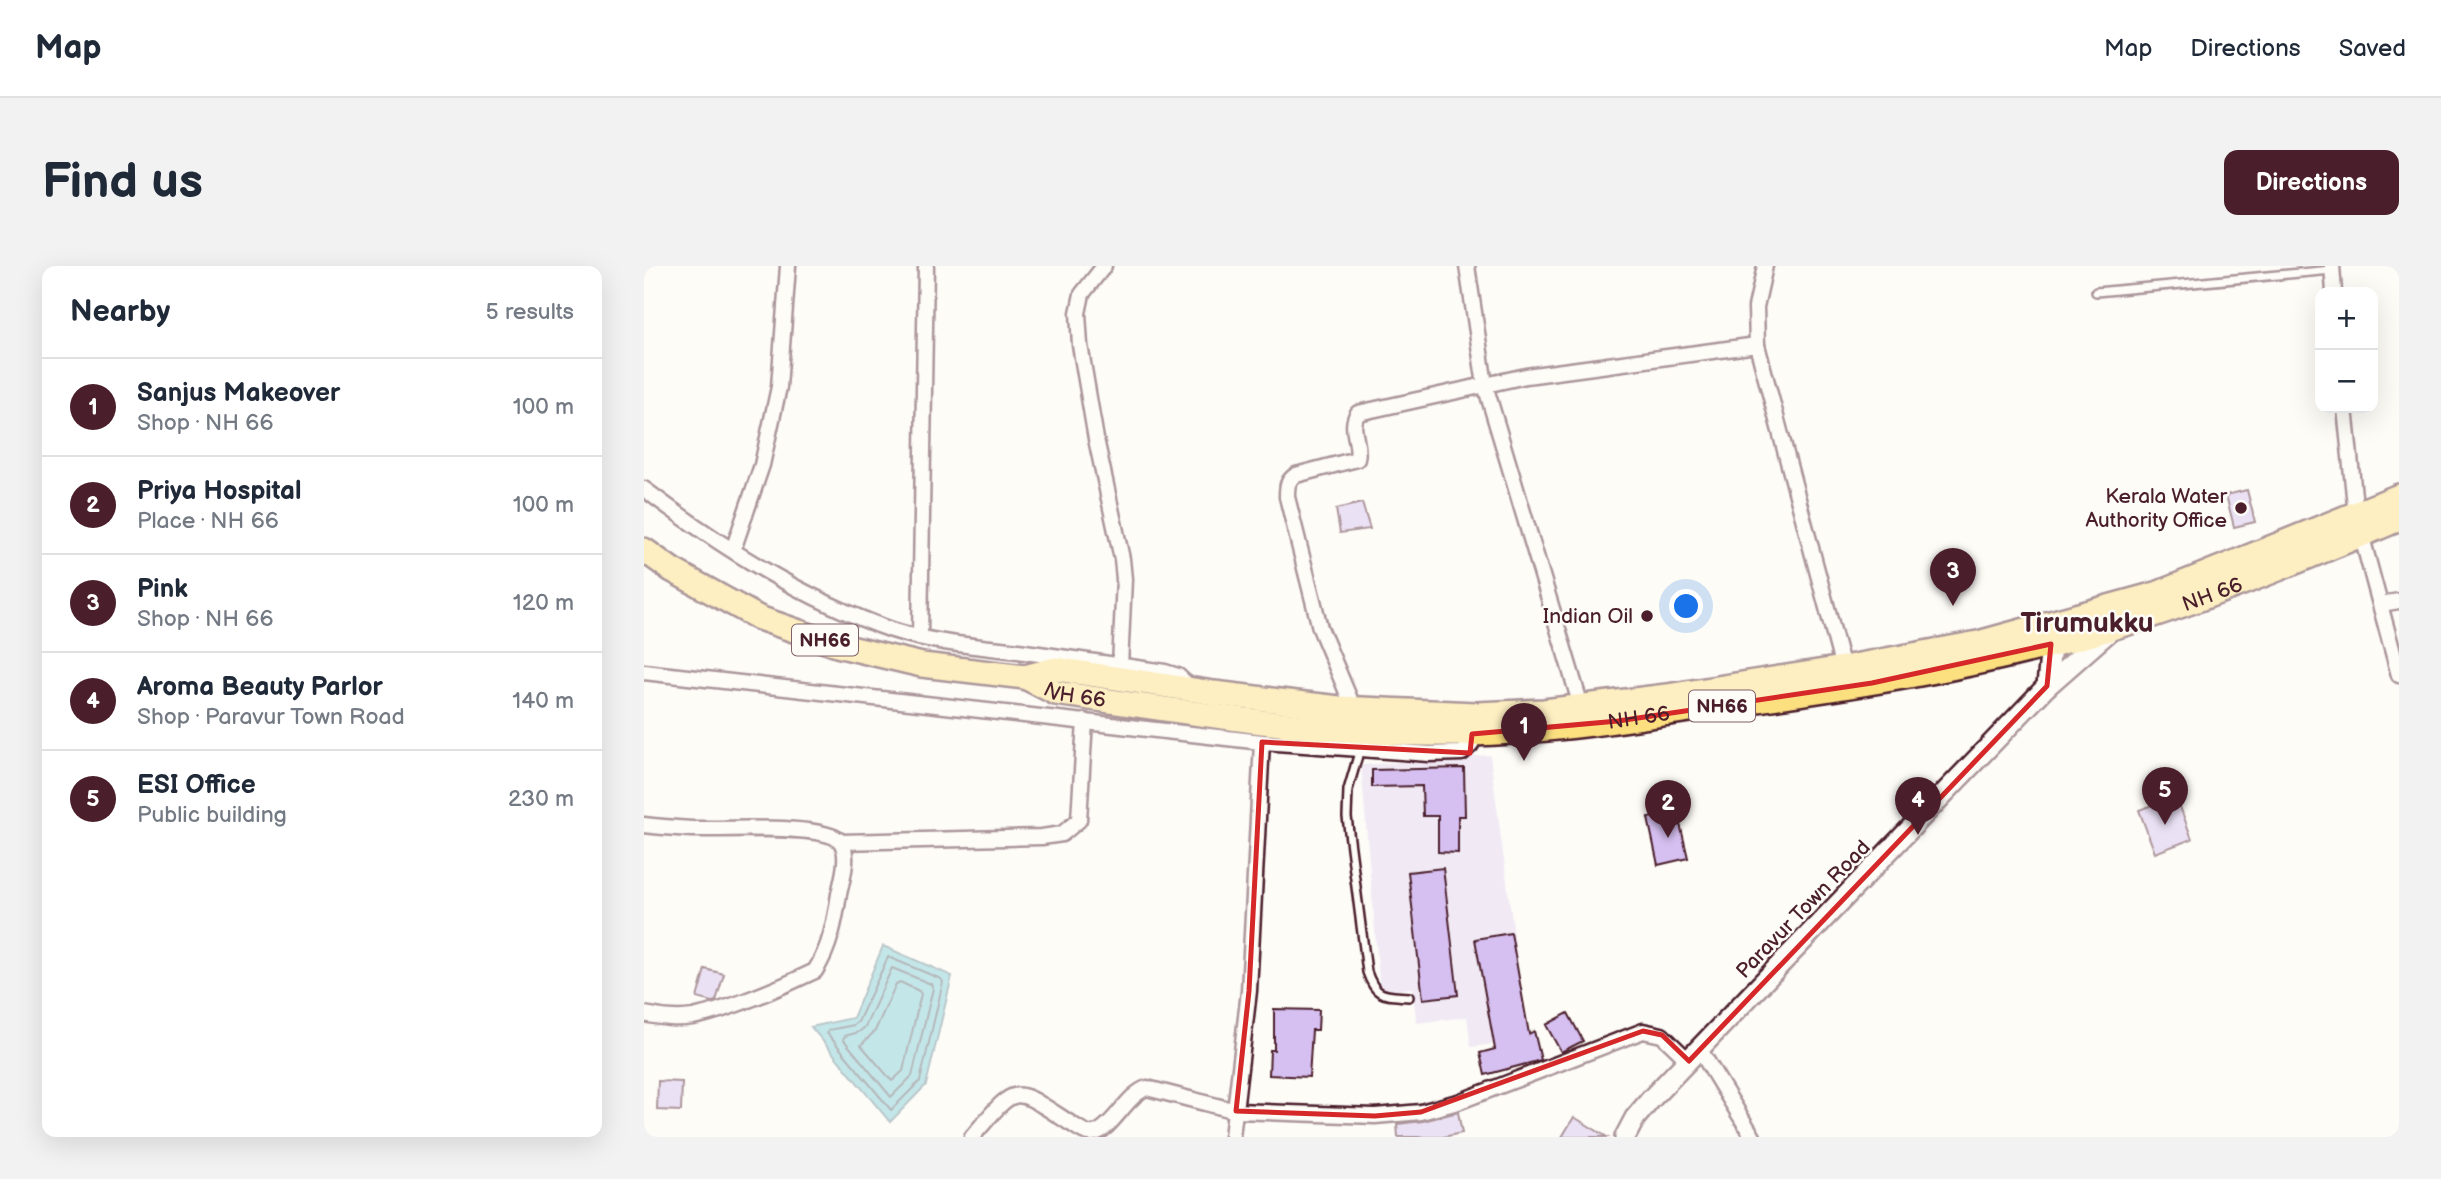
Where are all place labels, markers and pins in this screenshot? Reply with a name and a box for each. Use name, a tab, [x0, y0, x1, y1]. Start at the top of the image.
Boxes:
place label: Kerala Water Authority Office	[2085, 484, 2227, 533]
marker: Kerala Water Authority Office	[2233, 500, 2249, 516]
pin: 3	[1930, 548, 1976, 606]
place label: Indian Oil	[1543, 604, 1633, 629]
marker: Indian Oil	[1639, 608, 1655, 624]
pin: 1	[1501, 703, 1547, 761]
pin: 5	[2142, 767, 2188, 825]
pin: 4	[1895, 777, 1941, 835]
pin: 2	[1645, 780, 1691, 838]

